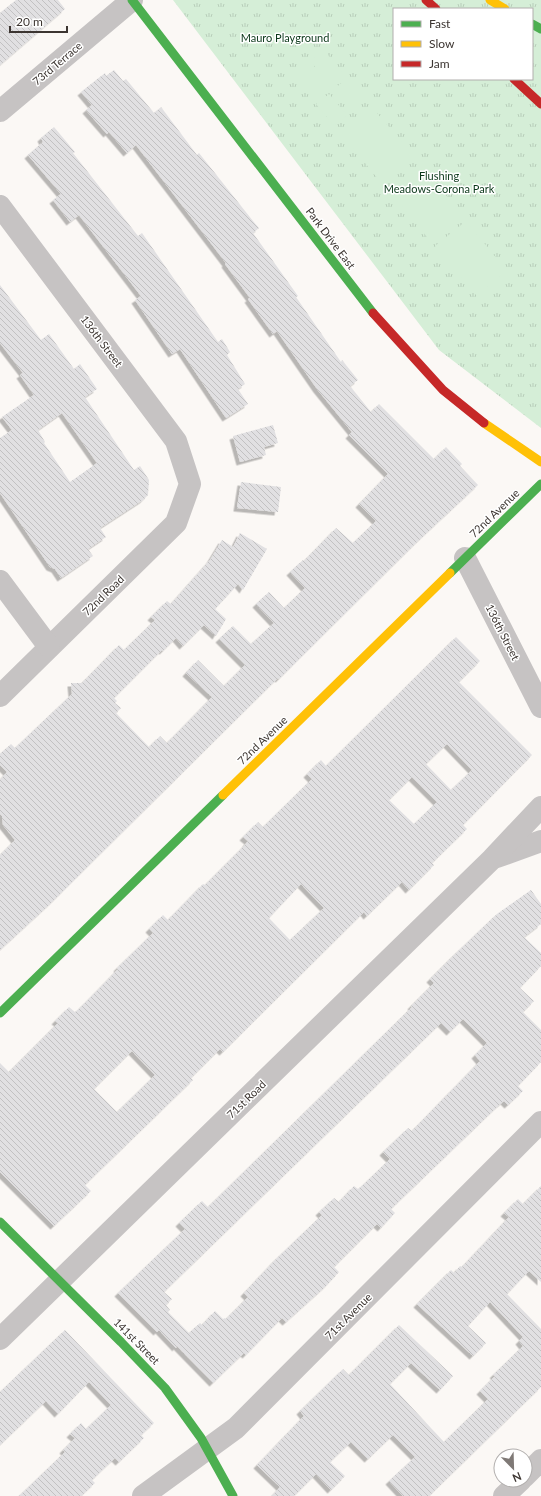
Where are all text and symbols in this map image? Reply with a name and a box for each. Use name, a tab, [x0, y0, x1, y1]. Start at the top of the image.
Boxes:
scale bar	[10, 8, 67, 34]
legend	[393, 8, 533, 80]
text: 20 m	[16, 14, 43, 29]
text: Fast	[429, 16, 451, 31]
park label: Mauro Playground	[241, 31, 329, 44]
text: Slow	[429, 36, 455, 51]
street label: 73rd Terrace	[30, 38, 84, 87]
text: Jam	[429, 56, 450, 71]
park label: Flushing Meadows-Corona Park	[384, 169, 495, 195]
street label: Park Drive East	[304, 205, 358, 271]
street label: 136th Street	[78, 313, 126, 369]
street label: 72nd Avenue	[466, 486, 522, 540]
street label: 72nd Road	[80, 572, 126, 618]
street label: 136th Street	[483, 602, 523, 662]
street label: 72nd Avenue	[234, 713, 290, 767]
street label: 71st Road	[224, 1077, 268, 1121]
street label: 71st Avenue	[322, 1290, 374, 1342]
street label: 141st Street	[111, 1315, 163, 1367]
north arrow	[493, 1448, 533, 1488]
text: N	[511, 1470, 524, 1485]

